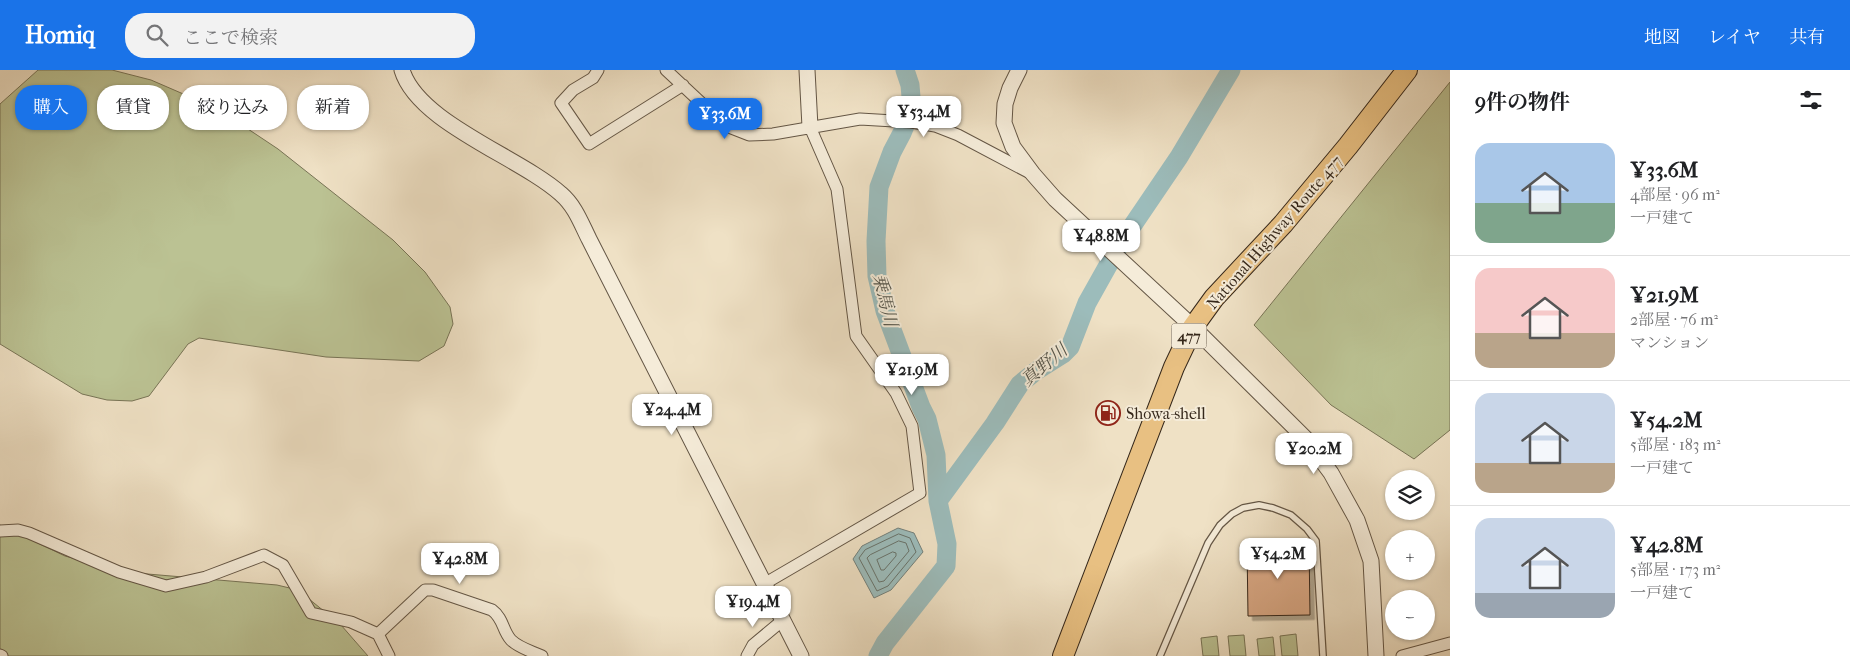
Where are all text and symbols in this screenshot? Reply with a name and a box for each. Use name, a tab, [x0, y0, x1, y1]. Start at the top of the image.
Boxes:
search box	[125, 13, 475, 58]
text: Homiq	[25, 21, 95, 49]
icon: search	[143, 21, 171, 49]
text: ここで検索	[183, 27, 278, 49]
text: 地図	[1644, 27, 1680, 48]
text: レイヤ	[1708, 27, 1761, 48]
text: 共有	[1789, 27, 1825, 48]
chip: 購入	[15, 85, 87, 130]
chip: 賃貸	[97, 85, 169, 130]
chip: 絞り込み	[179, 85, 287, 130]
chip: 新着	[297, 85, 369, 130]
icon: filters	[1797, 86, 1825, 114]
text: 9件の物件	[1475, 90, 1570, 114]
pin: ¥53.4M	[883, 96, 965, 138]
pin: ¥33.6M	[684, 98, 766, 140]
text: ¥53.4M	[897, 102, 951, 121]
text: ¥33.6M	[699, 104, 751, 123]
street label: National Highway Route 477	[1203, 151, 1346, 313]
text: ¥33.6M	[1630, 158, 1698, 182]
icon: home	[1515, 163, 1575, 223]
text: 4部屋 · 96 m²	[1630, 185, 1720, 204]
text: 一戸建て	[1630, 208, 1694, 227]
pin: ¥48.8M	[1060, 220, 1142, 262]
text: ¥48.8M	[1073, 226, 1129, 245]
water label: 乗馬川	[868, 271, 902, 331]
text: ¥21.9M	[1630, 283, 1699, 307]
icon: home	[1515, 288, 1575, 348]
text: 2部屋 · 76 m²	[1630, 310, 1718, 329]
road number: 477	[1172, 324, 1206, 348]
text: マンション	[1630, 333, 1709, 352]
water label: 真野川	[1017, 339, 1073, 391]
pin: ¥21.9M	[871, 354, 953, 396]
text: ¥21.9M	[886, 360, 938, 379]
pin: ¥24.4M	[631, 394, 713, 436]
text: ¥24.4M	[643, 400, 701, 419]
fuel station icon: Showa-shell	[1095, 400, 1121, 426]
place label: Showa-shell	[1126, 404, 1206, 423]
text: ¥54.2M	[1630, 408, 1702, 432]
icon: home	[1515, 413, 1575, 473]
pin: ¥20.2M	[1273, 432, 1355, 475]
text: 5部屋 · 183 m²	[1630, 435, 1721, 454]
text: ¥20.2M	[1286, 439, 1342, 458]
text: 一戸建て	[1630, 458, 1694, 477]
map controls	[1385, 470, 1435, 640]
button: layers	[1385, 470, 1435, 520]
button: +	[1385, 530, 1435, 580]
text: ¥42.8M	[1630, 533, 1703, 557]
pin: ¥54.2M	[1237, 538, 1319, 580]
icon: home	[1515, 538, 1575, 598]
pin: ¥42.8M	[419, 542, 501, 585]
text: ¥54.2M	[1250, 544, 1306, 563]
text: ¥42.8M	[432, 549, 488, 568]
text: 5部屋 · 173 m²	[1630, 560, 1720, 579]
text: 一戸建て	[1630, 583, 1694, 602]
pin: ¥19.4M	[712, 586, 794, 628]
button: −	[1385, 590, 1435, 640]
text: ¥19.4M	[726, 592, 780, 611]

